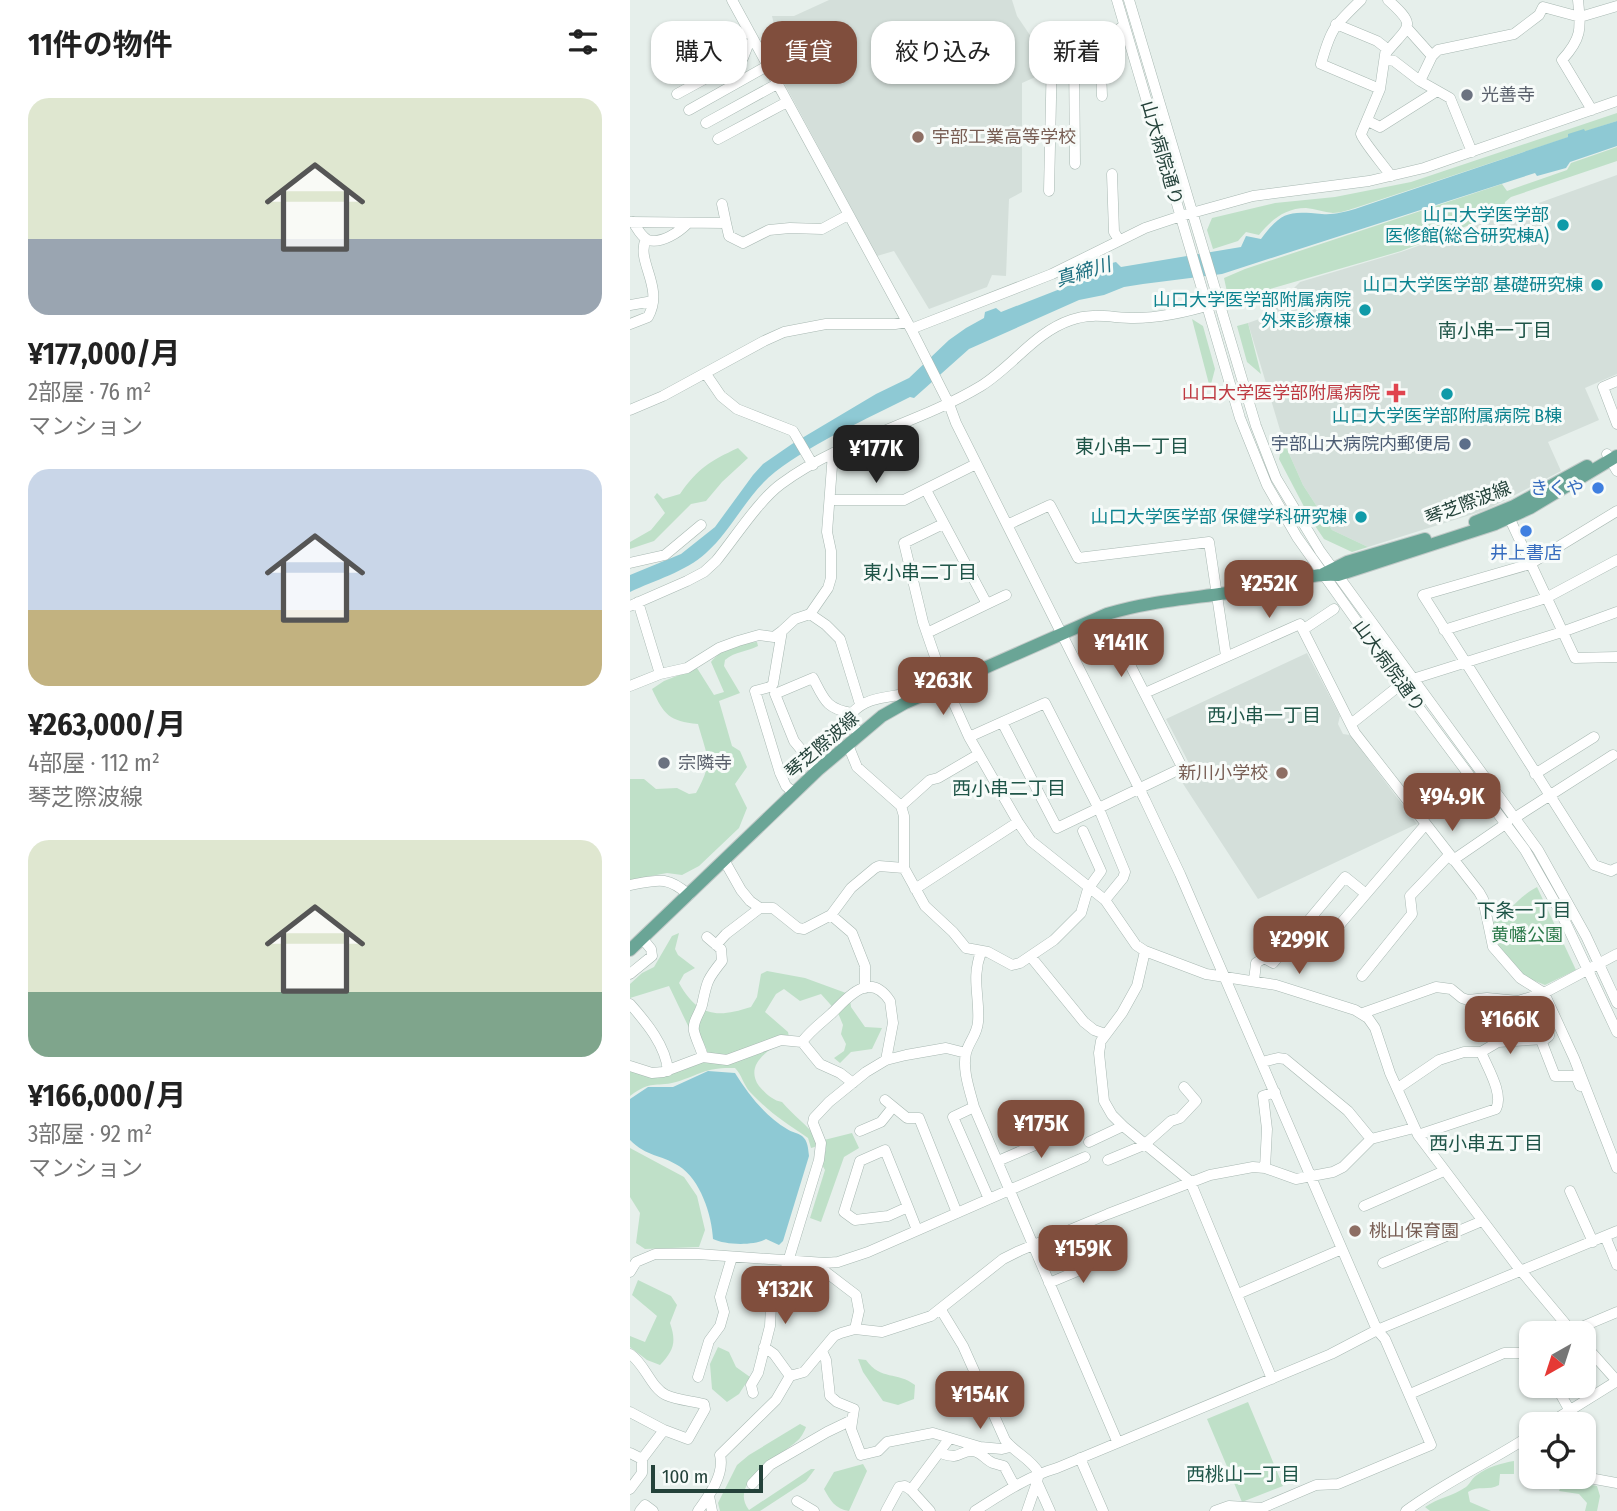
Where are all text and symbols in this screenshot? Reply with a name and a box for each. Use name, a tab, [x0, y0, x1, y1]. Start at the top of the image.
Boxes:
chip: 購入	[651, 21, 747, 84]
chip: 賃貸	[761, 21, 857, 84]
chip: 絞り込み	[871, 21, 1015, 84]
chip: 新着	[1029, 21, 1125, 84]
icon: filters	[564, 23, 602, 61]
text: 11件の物件	[28, 27, 173, 63]
place label: 光善寺	[1481, 84, 1535, 106]
marker: 光善寺	[1459, 87, 1475, 103]
street label: 山大病院通り	[1137, 98, 1187, 208]
place label: 宇部工業高等学校	[932, 126, 1076, 148]
marker: 宇部工業高等学校	[910, 129, 926, 145]
icon: home	[252, 144, 378, 270]
place label: 山口大学医学部 医修館(総合研究棟A)	[1385, 204, 1549, 247]
marker: 山口大学医学部 医修館(総合研究棟A)	[1555, 217, 1571, 233]
water label: 真締川	[1052, 252, 1116, 291]
place label: 山口大学医学部 基礎研究棟	[1363, 274, 1583, 296]
marker: 山口大学医学部 基礎研究棟	[1589, 277, 1605, 293]
place label: 山口大学医学部附属病院 外来診療棟	[1153, 289, 1351, 332]
marker: 山口大学医学部附属病院 外来診療棟	[1357, 302, 1373, 318]
district label: 南小串一丁目	[1438, 319, 1552, 342]
text: ¥177,000/月	[28, 336, 181, 372]
text: 2部屋 · 76 m²	[28, 378, 151, 406]
place label: 山口大学医学部附属病院	[1182, 382, 1380, 404]
marker: 山口大学医学部附属病院	[1386, 383, 1406, 403]
marker: 山口大学医学部附属病院 B棟	[1439, 386, 1455, 402]
place label: 山口大学医学部附属病院 B棟	[1332, 405, 1562, 427]
text: マンション	[28, 412, 143, 440]
pin: ¥177K	[827, 426, 925, 485]
place label: 宇部山大病院内郵便局	[1271, 433, 1451, 455]
text: ¥177K	[849, 434, 903, 462]
district label: 東小串一丁目	[1075, 435, 1189, 458]
marker: 宇部山大病院内郵便局	[1457, 436, 1473, 452]
street label: 琴芝際波線	[1422, 477, 1514, 529]
place label: きくや	[1530, 477, 1584, 499]
marker: きくや	[1590, 480, 1606, 496]
place label: 山口大学医学部 保健学科研究棟	[1091, 506, 1347, 528]
marker: 山口大学医学部 保健学科研究棟	[1353, 509, 1369, 525]
icon: home	[252, 515, 378, 641]
marker: 井上書店	[1518, 523, 1534, 539]
place label: 井上書店	[1490, 542, 1562, 564]
pin: ¥252K	[1220, 560, 1318, 620]
district label: 東小串二丁目	[863, 561, 977, 584]
text: ¥252K	[1240, 569, 1298, 597]
street label: 山大病院通り	[1348, 616, 1430, 716]
pin: ¥141K	[1072, 620, 1170, 679]
text: ¥141K	[1094, 628, 1148, 656]
pin: ¥263K	[894, 658, 992, 717]
text: ¥263K	[914, 666, 972, 694]
district label: 西小串一丁目	[1207, 704, 1321, 727]
text: ¥263,000/月	[28, 707, 186, 743]
street label: 琴芝際波線	[781, 707, 863, 783]
text: 4部屋 · 112 m²	[28, 749, 160, 777]
place label: 宗隣寺	[678, 752, 732, 774]
marker: 宗隣寺	[656, 755, 672, 771]
place label: 新川小学校	[1178, 762, 1268, 784]
marker: 新川小学校	[1274, 765, 1290, 781]
pin: ¥94.9K	[1395, 774, 1509, 833]
district label: 西小串二丁目	[952, 777, 1066, 800]
text: ¥94.9K	[1419, 782, 1485, 810]
text: 琴芝際波線	[28, 783, 143, 811]
icon: home	[252, 886, 378, 1012]
district label: 下条一丁目	[1476, 899, 1572, 922]
pin: ¥299K	[1250, 916, 1348, 976]
park label: 黄幡公園	[1491, 924, 1563, 946]
text: ¥299K	[1269, 925, 1329, 953]
pin: ¥166K	[1461, 996, 1559, 1056]
text: ¥166K	[1481, 1005, 1539, 1033]
text: ¥166,000/月	[28, 1078, 186, 1114]
pin: ¥175K	[992, 1100, 1090, 1160]
text: ¥175K	[1013, 1109, 1069, 1137]
text: 3部屋 · 92 m²	[28, 1120, 152, 1148]
district label: 西小串五丁目	[1429, 1132, 1543, 1155]
text: マンション	[28, 1154, 143, 1182]
place label: 桃山保育園	[1369, 1220, 1459, 1242]
marker: 桃山保育園	[1347, 1223, 1363, 1239]
pin: ¥159K	[1034, 1226, 1132, 1285]
text: ¥159K	[1054, 1234, 1112, 1262]
pin: ¥132K	[736, 1266, 834, 1326]
text: ¥132K	[757, 1275, 813, 1303]
north arrow	[1519, 1321, 1596, 1398]
map controls	[1519, 1321, 1596, 1489]
pin: ¥154K	[931, 1372, 1029, 1431]
text: ¥154K	[951, 1380, 1009, 1408]
button: locate	[1519, 1412, 1596, 1489]
scale bar	[651, 1462, 763, 1494]
district label: 西桃山一丁目	[1186, 1463, 1300, 1486]
text: 100 m	[662, 1465, 708, 1488]

